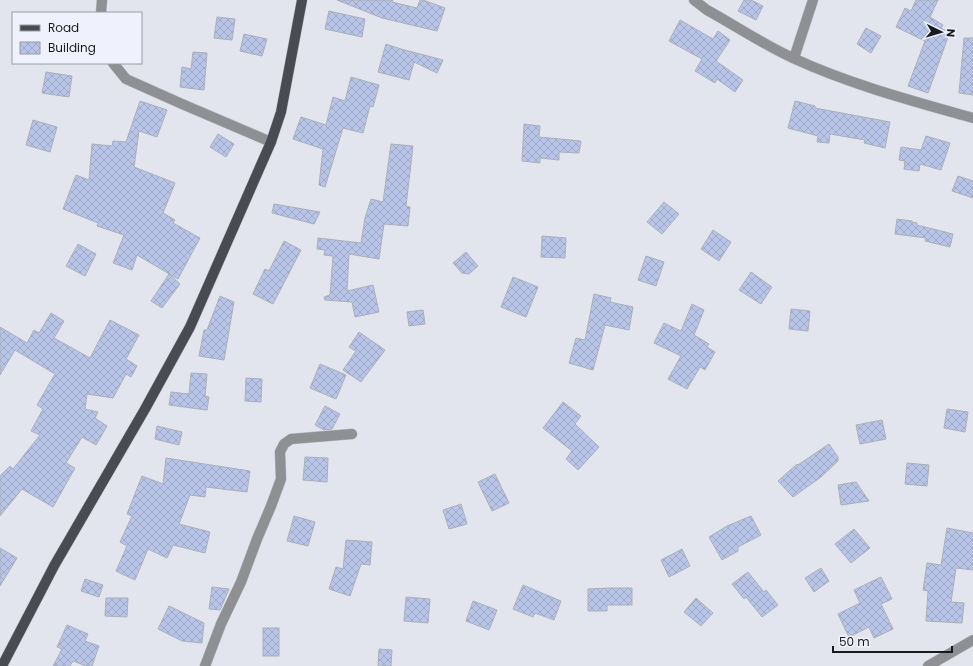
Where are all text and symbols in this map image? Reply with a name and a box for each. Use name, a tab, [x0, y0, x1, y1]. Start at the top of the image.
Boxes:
legend	[12, 12, 142, 64]
north arrow	[921, 12, 961, 52]
text: Road	[48, 19, 79, 36]
text: N	[943, 28, 959, 38]
text: Building	[48, 39, 96, 56]
scale bar	[833, 628, 952, 654]
text: 50 m	[839, 633, 870, 650]

